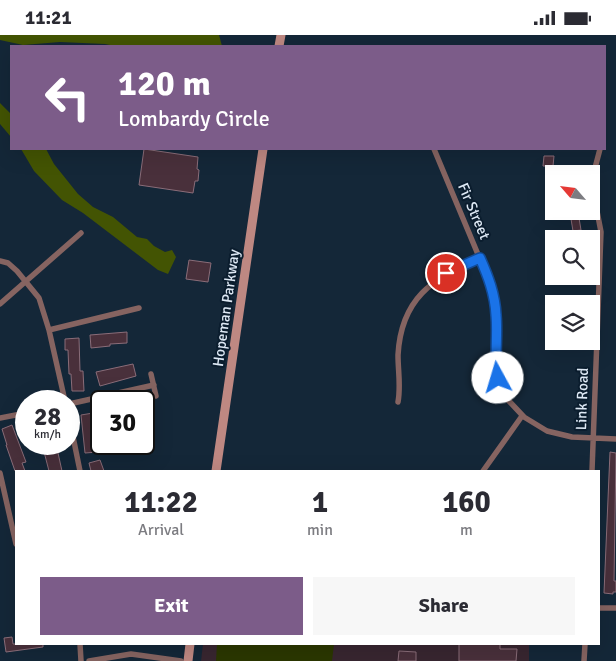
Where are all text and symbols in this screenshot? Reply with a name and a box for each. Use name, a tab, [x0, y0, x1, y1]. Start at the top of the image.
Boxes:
text: 11:21	[25, 6, 72, 30]
text: 120 m	[118, 62, 211, 105]
icon: left	[35, 65, 100, 130]
text: Lombardy Circle	[118, 105, 270, 132]
north arrow	[545, 165, 600, 220]
map controls	[545, 165, 600, 350]
street label: Fir Street	[454, 180, 494, 242]
button: search	[545, 230, 600, 285]
street label: Hopeman Parkway	[209, 248, 243, 368]
pin	[425, 252, 467, 294]
icon: arrive	[432, 259, 460, 287]
button: layers	[545, 295, 600, 350]
position arrow	[471, 351, 523, 403]
street label: Link Road	[572, 367, 592, 431]
speed limit sign: 30	[90, 390, 155, 455]
text: 28	[34, 401, 61, 432]
text: km/h	[34, 427, 61, 442]
text: 11:22	[124, 484, 198, 521]
text: 1	[312, 484, 328, 521]
text: 160	[442, 484, 491, 521]
text: Arrival	[138, 520, 184, 540]
text: min	[307, 520, 333, 540]
text: m	[460, 520, 473, 540]
button: Exit	[40, 577, 303, 635]
button: Share	[313, 577, 575, 635]

